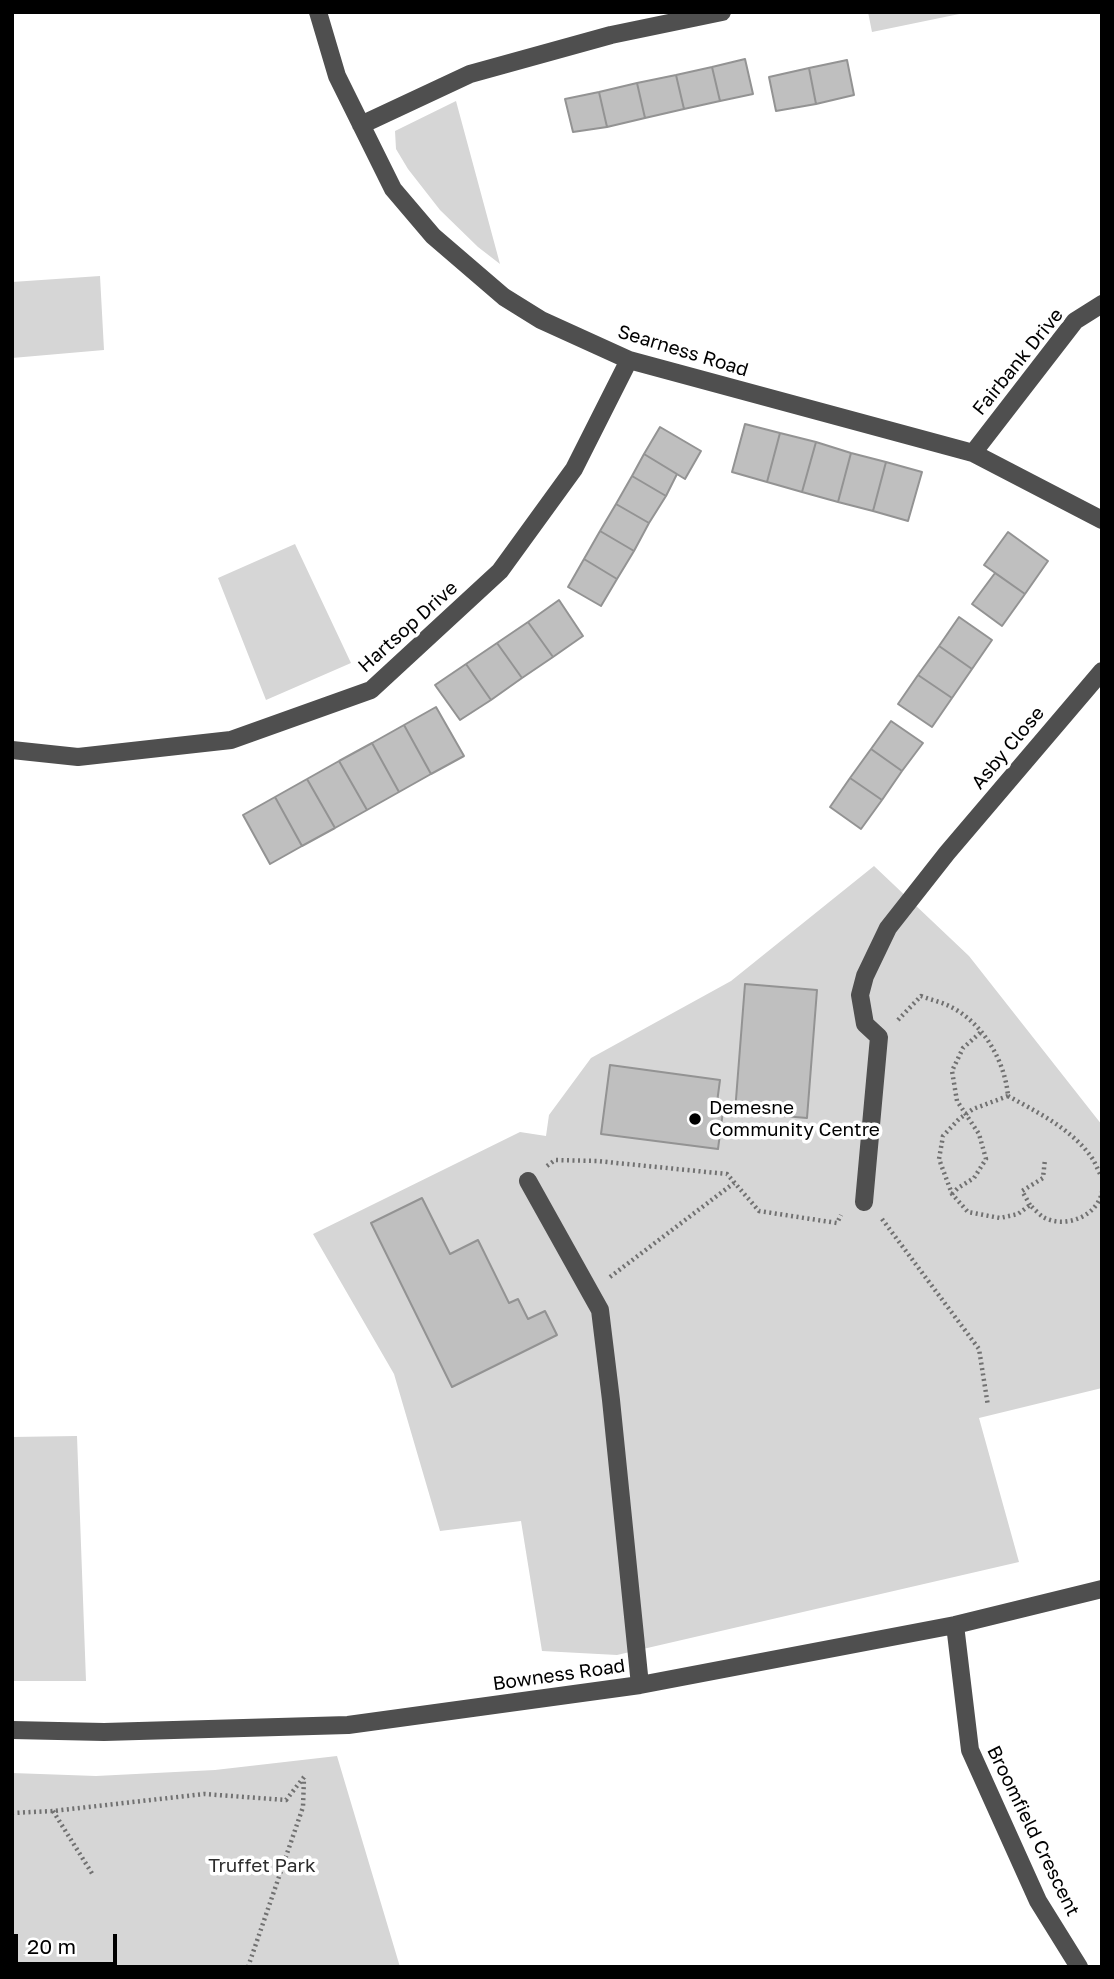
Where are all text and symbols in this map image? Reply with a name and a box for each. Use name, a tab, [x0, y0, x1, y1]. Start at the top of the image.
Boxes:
street label: Fairbank Drive	[968, 304, 1068, 420]
street label: Searness Road	[615, 320, 751, 382]
street label: Hartsop Drive	[354, 577, 462, 677]
street label: Asby Close	[967, 702, 1049, 794]
place label: Demesne Community Centre	[709, 1097, 880, 1141]
marker: Demesne Community Centre	[687, 1111, 703, 1127]
street label: Bowness Road	[491, 1654, 627, 1696]
street label: Broomfield Crescent	[982, 1742, 1084, 1920]
park label: Truffet Park	[208, 1855, 316, 1877]
scale bar	[18, 1920, 121, 1964]
text: 20 m	[27, 1933, 76, 1959]

